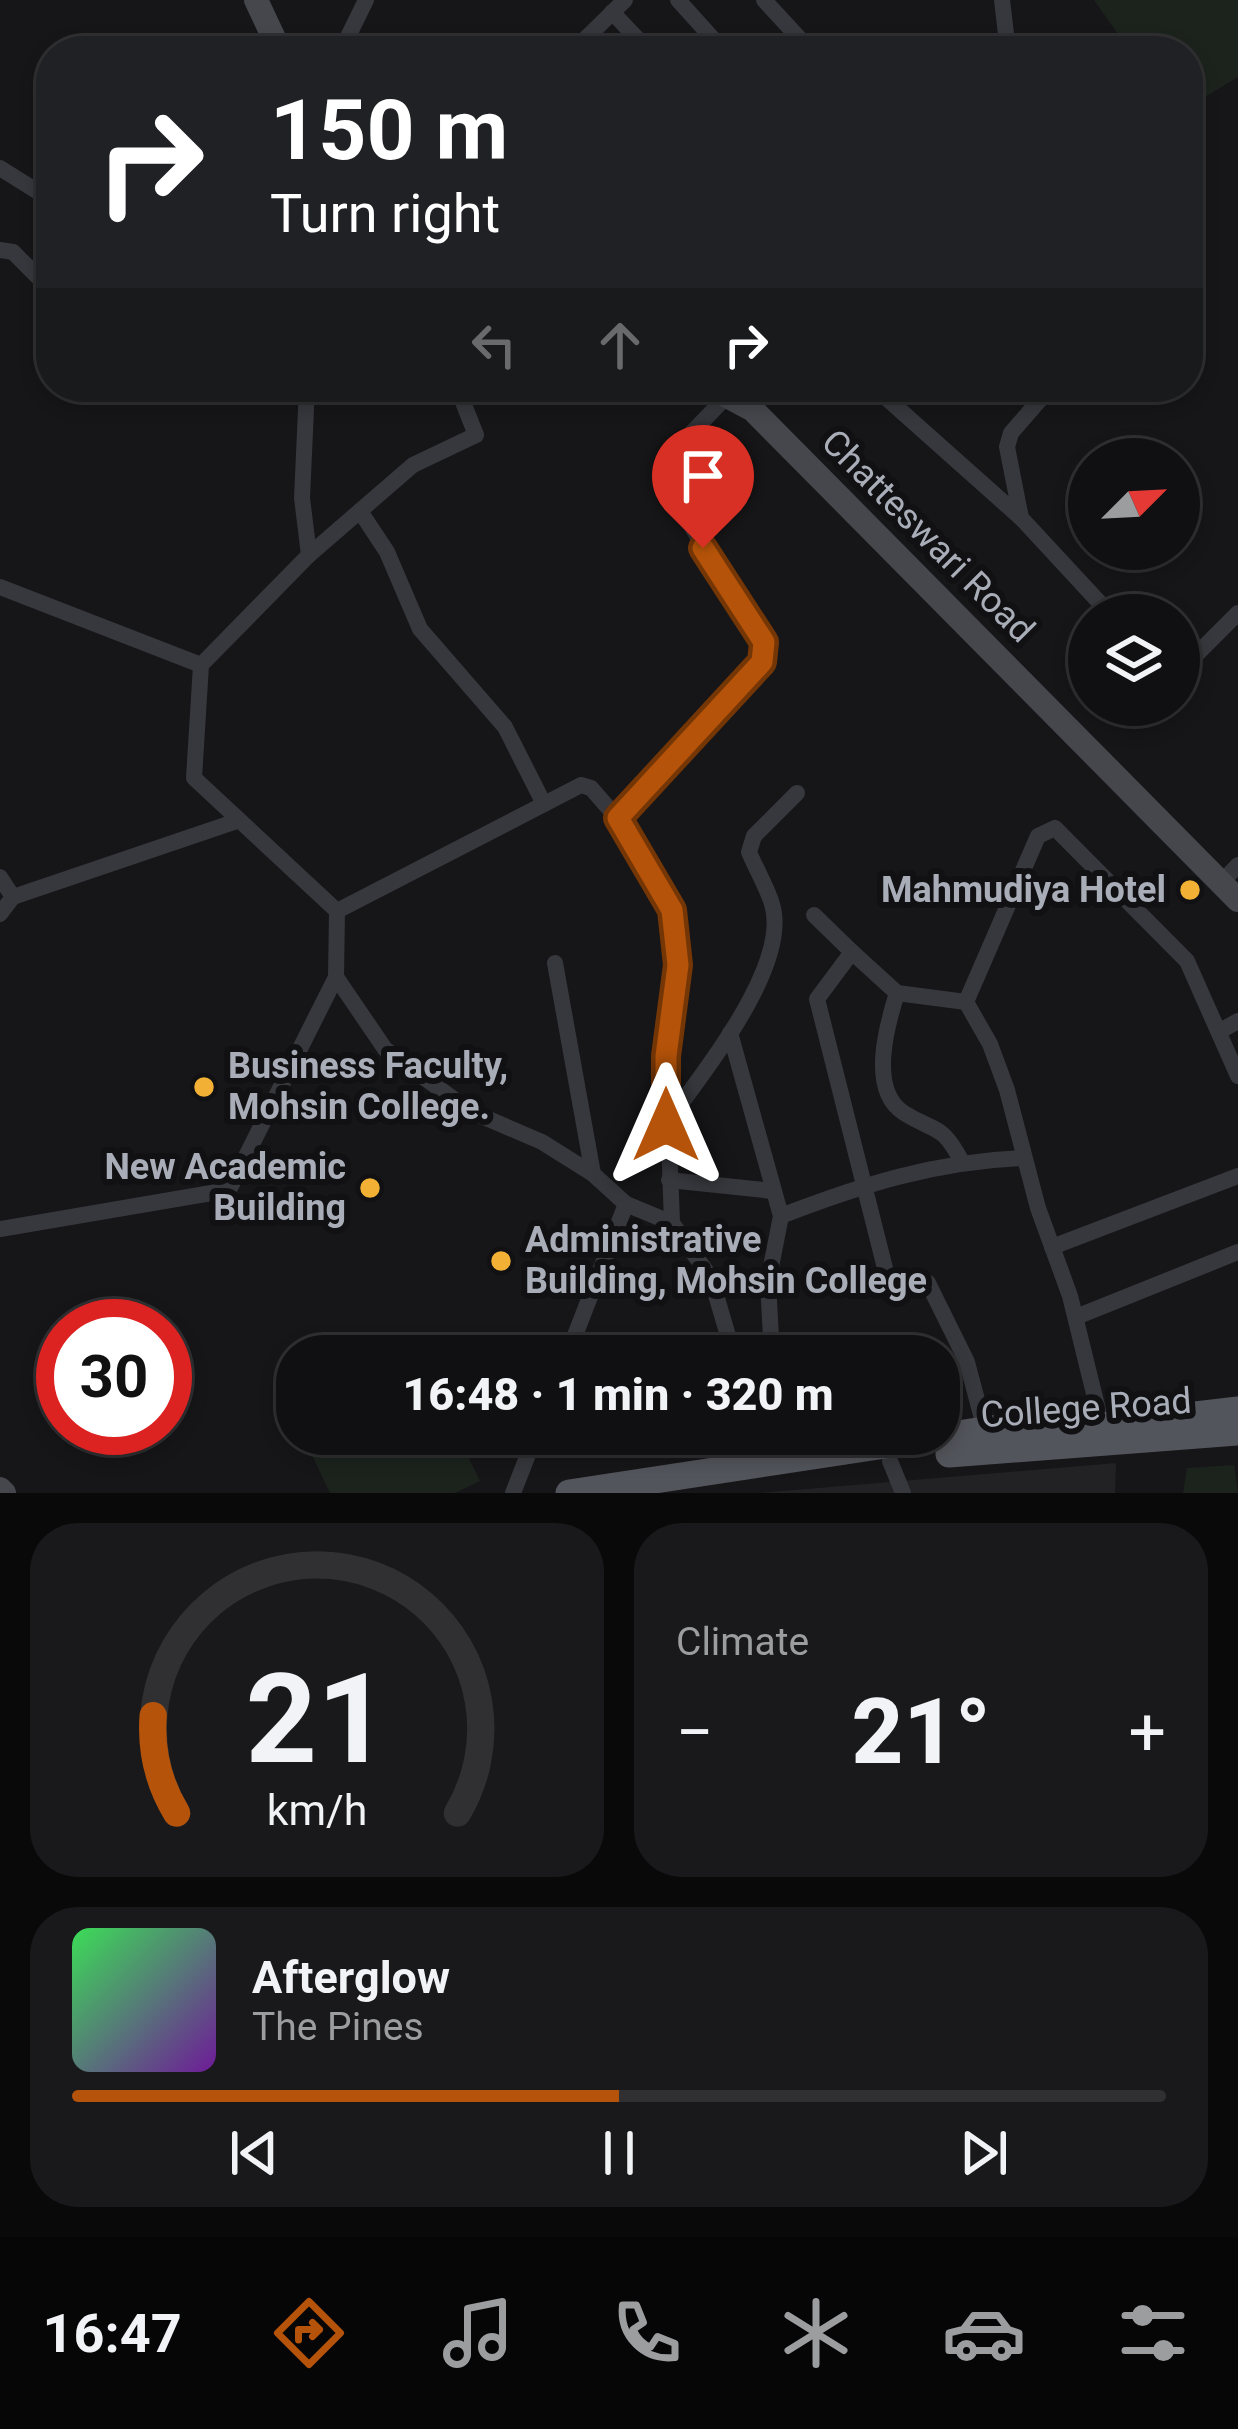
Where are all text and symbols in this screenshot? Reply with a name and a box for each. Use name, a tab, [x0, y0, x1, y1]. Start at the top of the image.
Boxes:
text: 150 m	[270, 81, 508, 180]
icon: right	[72, 84, 228, 240]
text: Turn right	[270, 182, 500, 245]
icon: left	[461, 312, 527, 378]
icon: ahead	[587, 312, 653, 378]
icon: right	[713, 312, 779, 378]
street label: Chatteswari Road	[813, 421, 1043, 651]
pin	[652, 425, 754, 548]
north arrow	[1068, 438, 1200, 570]
map controls	[1068, 438, 1200, 726]
icon: arrive	[670, 443, 736, 509]
button: layers	[1068, 594, 1200, 726]
place label: Mahmudiya Hotel	[881, 869, 1166, 911]
marker: Mahmudiya Hotel	[1177, 877, 1203, 903]
place label: Business Faculty, Mohsin College.	[228, 1045, 508, 1128]
position arrow	[603, 1062, 729, 1188]
marker: Business Faculty, Mohsin College.	[191, 1074, 217, 1100]
place label: New Academic Building	[104, 1146, 346, 1229]
marker: New Academic Building	[357, 1175, 383, 1201]
place label: Administrative Building, Mohsin College	[525, 1219, 927, 1302]
marker: Administrative Building, Mohsin College	[488, 1248, 514, 1274]
speed limit sign: 30	[36, 1299, 192, 1455]
text: 16:48 · 1 min · 320 m	[402, 1368, 834, 1421]
street label: College Road	[979, 1380, 1193, 1436]
text: Climate	[676, 1619, 809, 1665]
text: 21	[245, 1646, 389, 1792]
text: 21°	[852, 1680, 991, 1785]
text: −	[676, 1694, 714, 1771]
text: +	[1129, 1694, 1166, 1771]
text: km/h	[267, 1785, 367, 1835]
text: Afterglow	[252, 1951, 450, 2004]
text: The Pines	[252, 2004, 424, 2050]
icon: previous	[221, 2120, 287, 2186]
icon: pause	[586, 2120, 652, 2186]
icon: next	[951, 2120, 1017, 2186]
icon: directions	[267, 2291, 351, 2375]
icon: music	[436, 2291, 520, 2375]
icon: phone	[605, 2291, 689, 2375]
icon: climate	[774, 2291, 858, 2375]
icon: car	[942, 2291, 1026, 2375]
icon: filters	[1111, 2291, 1195, 2375]
text: 16:47	[42, 2302, 182, 2365]

